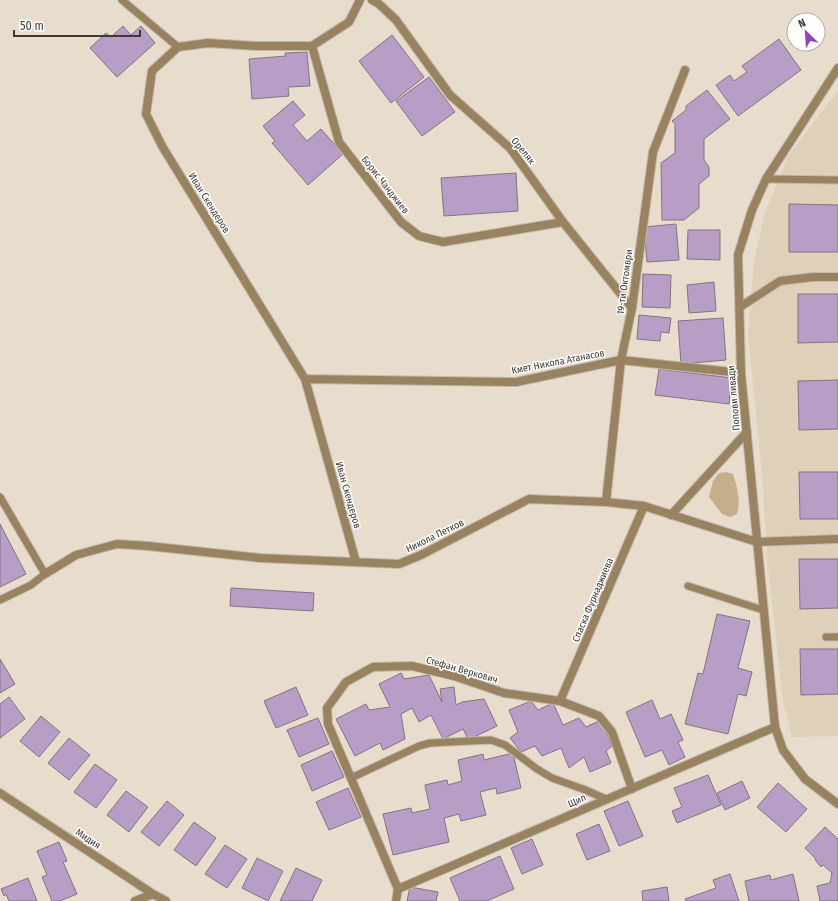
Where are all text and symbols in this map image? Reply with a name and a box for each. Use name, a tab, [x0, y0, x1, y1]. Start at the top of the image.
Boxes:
scale bar	[14, 12, 140, 38]
north arrow	[786, 12, 826, 52]
text: N	[796, 16, 808, 31]
text: 50 m	[20, 19, 44, 33]
street label: Ореляк	[509, 135, 538, 167]
street label: Борис Чанджиев	[359, 154, 411, 216]
street label: Иван Скендеров	[186, 171, 232, 235]
street label: 19-ти Октомври	[614, 249, 636, 315]
street label: Кмет Никола Атанасов	[510, 347, 606, 377]
street label: Попови ливади	[725, 365, 743, 431]
street label: Иван Скендеров	[333, 460, 363, 530]
street label: Никола Петков	[404, 517, 466, 555]
street label: Спаска Фурнаджиева	[570, 556, 616, 644]
street label: Стефан Веркович	[425, 654, 499, 686]
street label: Щип	[566, 792, 588, 810]
street label: Мидия	[73, 826, 103, 852]

